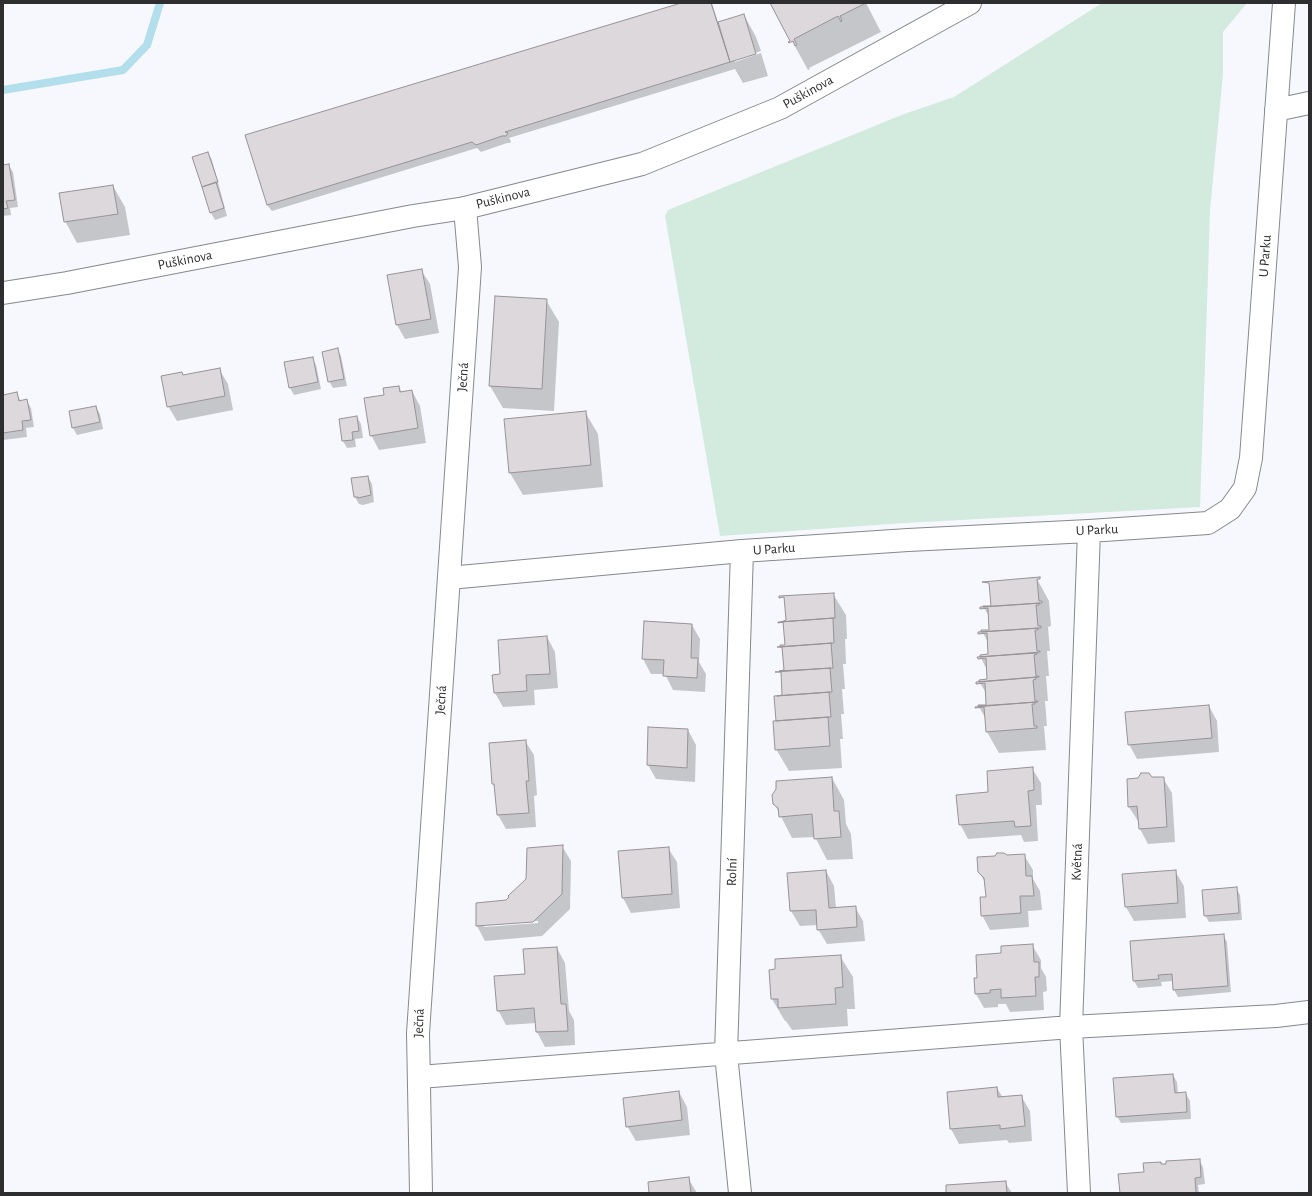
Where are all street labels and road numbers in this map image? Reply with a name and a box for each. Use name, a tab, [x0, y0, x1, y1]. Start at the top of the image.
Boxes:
street label: Puškinova	[780, 71, 836, 113]
street label: Puškinova	[474, 183, 532, 213]
street label: U Parku	[1255, 234, 1275, 278]
street label: Puškinova	[156, 246, 214, 274]
street label: Ječná	[454, 362, 472, 392]
street label: U Parku	[1075, 521, 1119, 539]
street label: U Parku	[752, 539, 796, 559]
street label: Ječná	[432, 685, 450, 715]
street label: Květná	[1068, 843, 1086, 881]
street label: Rolní	[723, 858, 741, 886]
street label: Ječná	[410, 1008, 428, 1038]

